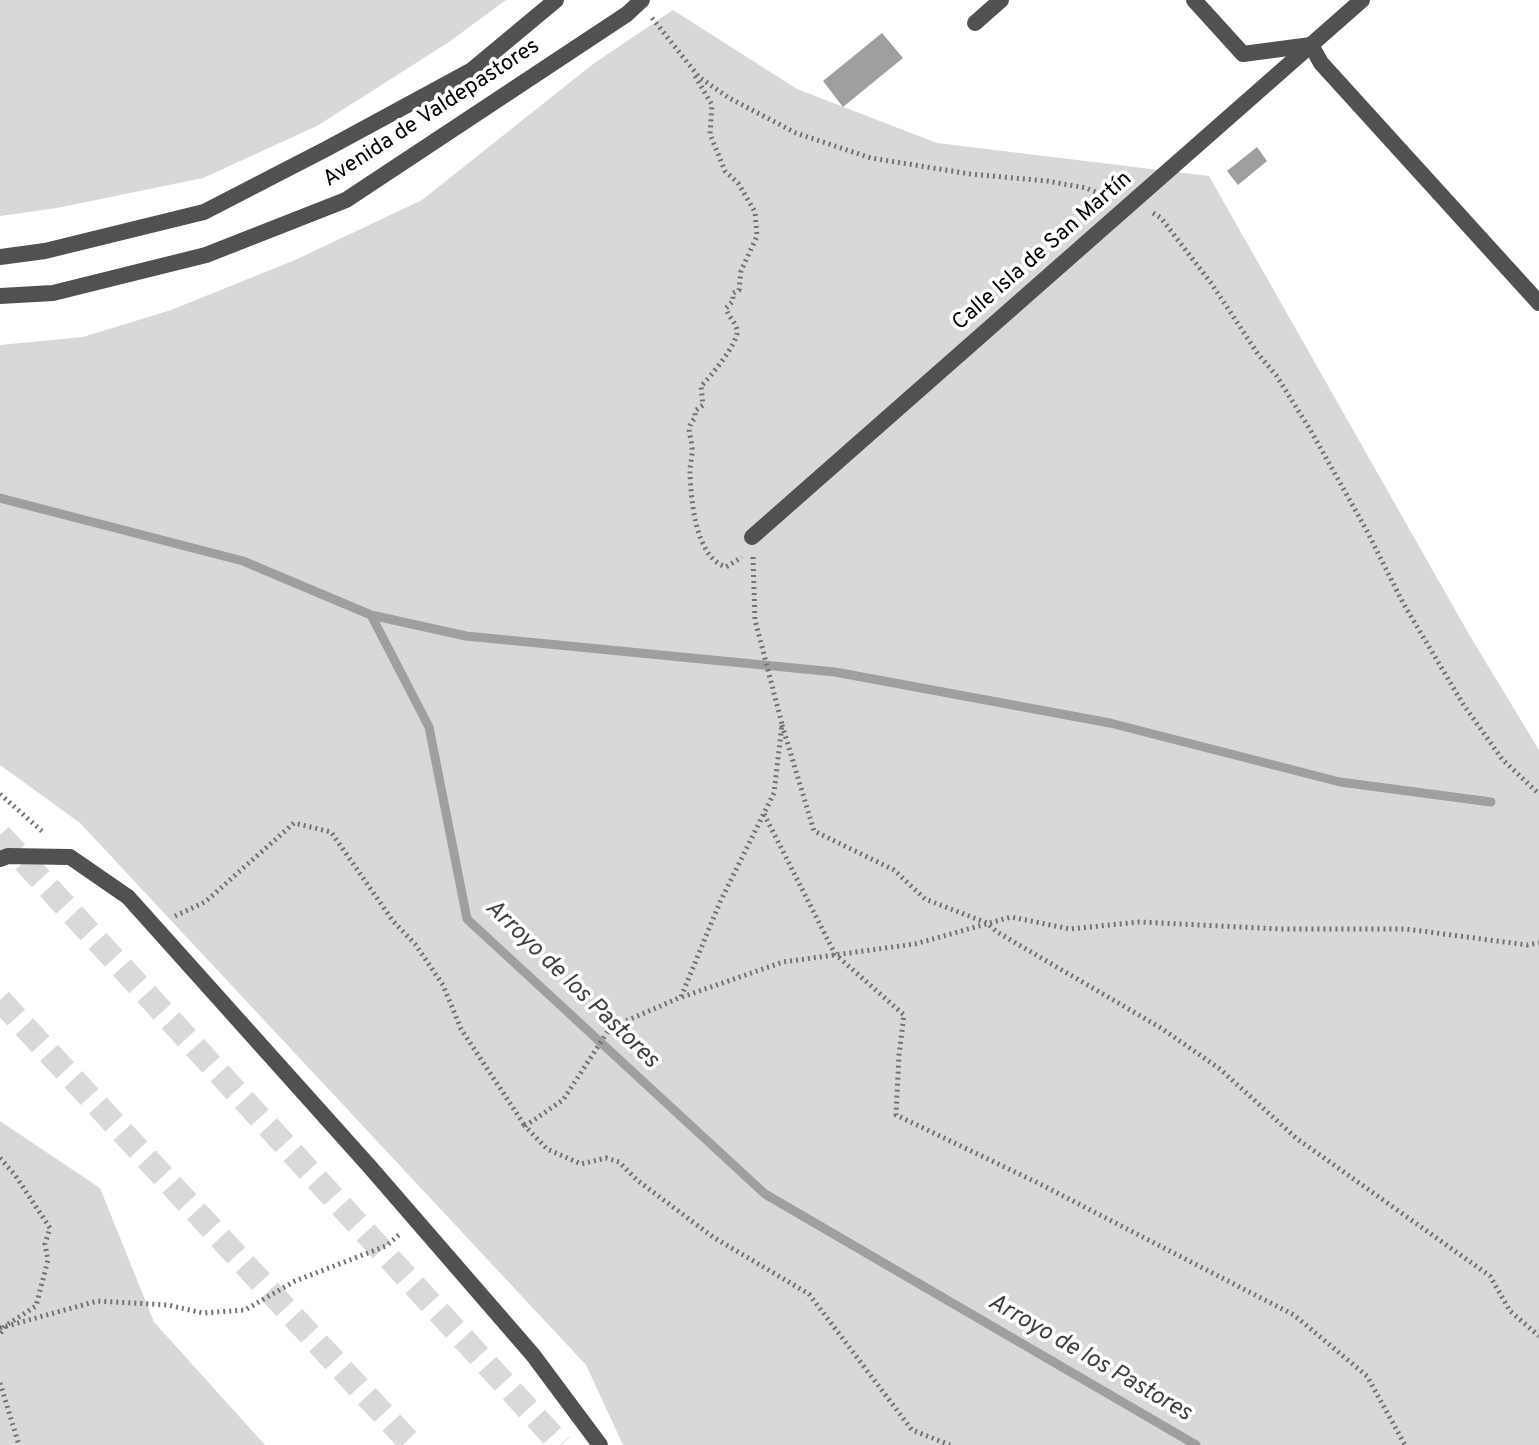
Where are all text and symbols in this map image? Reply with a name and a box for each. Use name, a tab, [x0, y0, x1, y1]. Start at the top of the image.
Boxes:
street label: Avenida de Valdepastores	[319, 34, 545, 194]
street label: Calle Isla de San Martín	[948, 167, 1138, 337]
water label: Arroyo de los Pastores	[478, 895, 664, 1075]
water label: Arroyo de los Pastores	[982, 1289, 1196, 1429]

